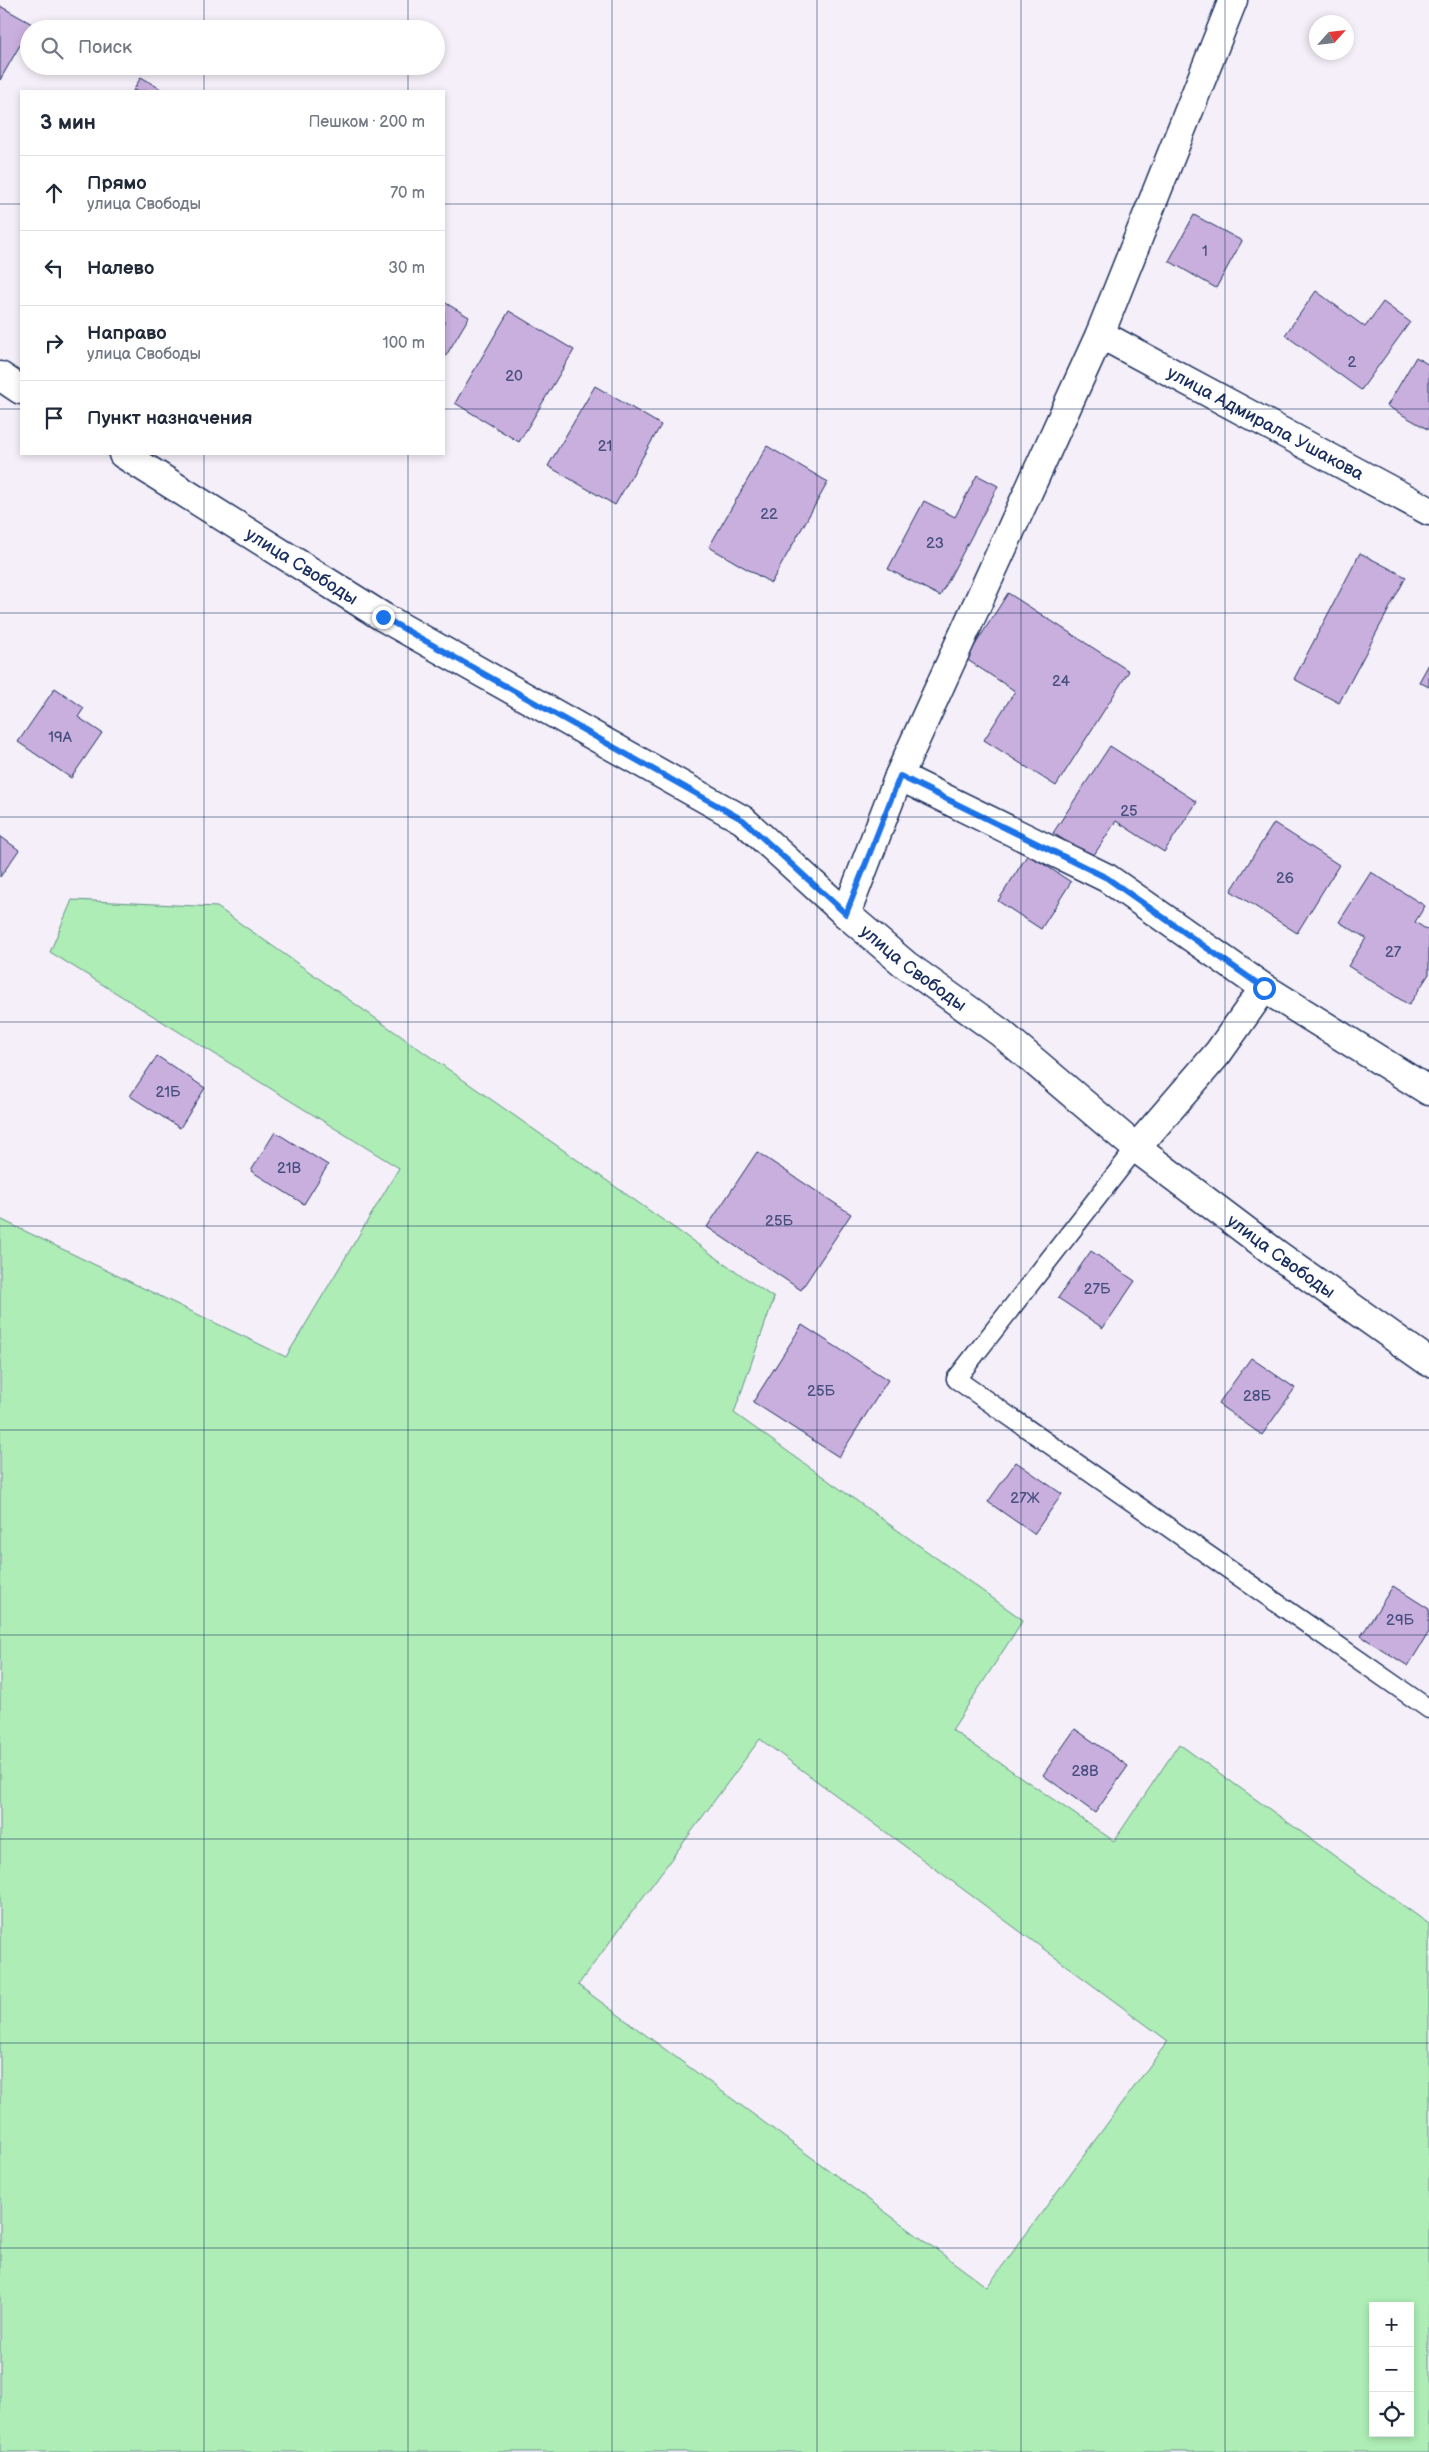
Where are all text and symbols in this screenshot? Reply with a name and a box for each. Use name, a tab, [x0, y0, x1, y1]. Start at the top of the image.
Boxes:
north arrow	[1309, 15, 1354, 60]
search box	[20, 20, 445, 75]
icon: search	[38, 34, 66, 62]
text: Поиск	[78, 36, 132, 59]
text: 3 мин	[40, 110, 96, 135]
text: Пешком · 200 m	[308, 113, 425, 132]
text: Прямо	[87, 172, 147, 195]
icon: ahead	[40, 179, 68, 207]
text: 70 m	[390, 184, 425, 203]
text: улица Свободы	[87, 195, 201, 214]
house number: 1	[1202, 242, 1208, 261]
icon: left	[40, 254, 68, 282]
text: Налево	[87, 257, 154, 280]
text: 30 m	[388, 259, 425, 278]
text: Направо	[87, 322, 167, 345]
icon: right	[40, 329, 68, 357]
text: 100 m	[382, 334, 425, 353]
text: улица Свободы	[87, 345, 201, 364]
house number: 2	[1348, 353, 1357, 372]
street label: улица Адмирала Ушакова	[1164, 362, 1368, 485]
house number: 20	[505, 367, 523, 386]
icon: arrive	[40, 404, 68, 432]
text: Пункт назначения	[87, 407, 252, 430]
house number: 21	[598, 437, 612, 456]
house number: 22	[760, 505, 778, 524]
street label: улица Свободы	[242, 523, 362, 609]
house number: 23	[926, 534, 944, 553]
route end	[372, 606, 395, 629]
house number: 24	[1052, 672, 1070, 691]
house number: 19А	[48, 728, 73, 747]
house number: 25	[1120, 802, 1138, 821]
house number: 26	[1276, 869, 1294, 888]
street label: улица Свободы	[856, 920, 971, 1015]
house number: 27	[1385, 943, 1402, 962]
route start	[1253, 977, 1276, 1000]
house number: 21Б	[156, 1083, 181, 1102]
house number: 21В	[277, 1159, 301, 1178]
street label: улица Свободы	[1223, 1210, 1339, 1303]
house number: 25Б	[765, 1212, 794, 1231]
house number: 27Б	[1084, 1280, 1111, 1299]
house number: 25Б	[807, 1382, 836, 1401]
house number: 28Б	[1243, 1387, 1272, 1406]
house number: 27Ж	[1010, 1489, 1040, 1508]
house number: 29Б	[1386, 1611, 1415, 1630]
house number: 28В	[1071, 1762, 1099, 1781]
map controls	[1369, 2302, 1414, 2437]
button: +	[1369, 2302, 1414, 2347]
button: −	[1369, 2347, 1414, 2392]
button: locate	[1369, 2392, 1414, 2437]

